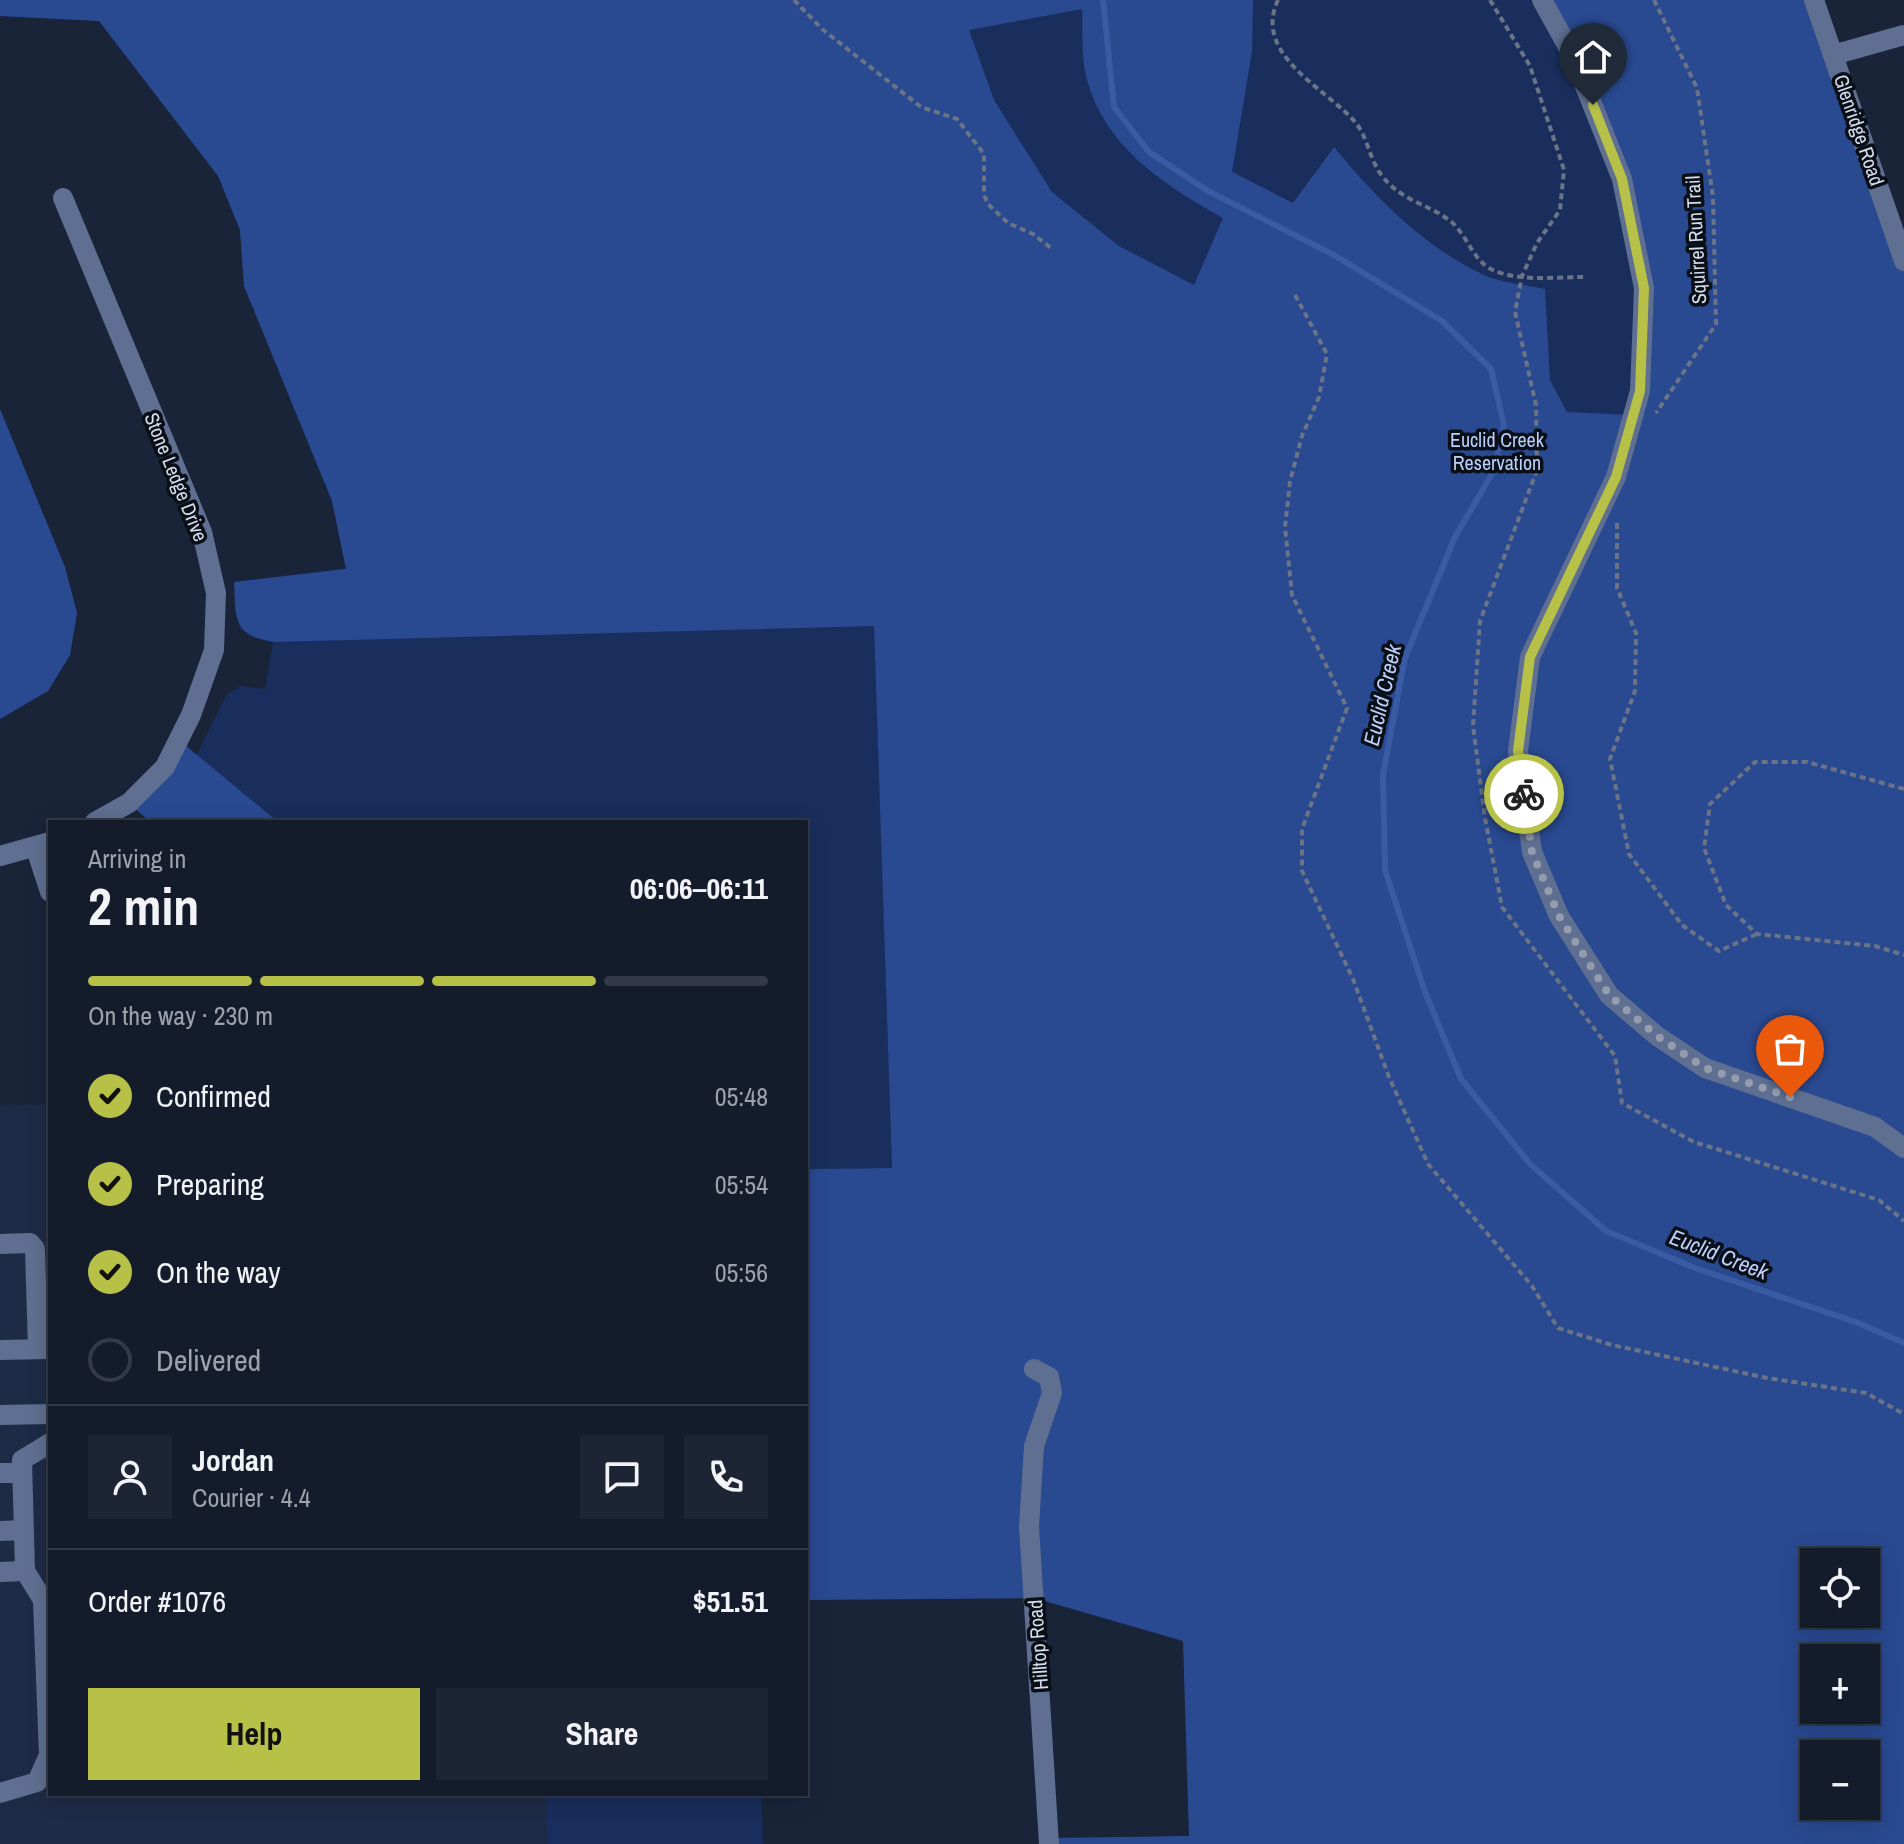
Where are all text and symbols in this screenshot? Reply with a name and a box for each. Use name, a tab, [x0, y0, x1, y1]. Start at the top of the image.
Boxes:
pin	[1559, 23, 1627, 105]
icon: home	[1571, 35, 1615, 79]
street label: Glenridge Road	[1828, 71, 1891, 189]
street label: Squirrel Run Trail	[1679, 175, 1712, 305]
street label: Stone Ledge Drive	[138, 408, 215, 545]
park label: Euclid Creek Reservation	[1450, 426, 1545, 476]
water label: Euclid Creek	[1356, 640, 1408, 749]
courier	[1484, 754, 1564, 834]
icon: bike	[1502, 772, 1546, 816]
text: Arriving in	[88, 841, 186, 876]
text: 06:06–06:11	[630, 868, 768, 908]
text: 2 min	[88, 871, 199, 941]
text: On the way · 230 m	[88, 998, 273, 1033]
pin	[1756, 1015, 1824, 1097]
icon: bag	[1768, 1027, 1812, 1071]
icon: check	[88, 1074, 132, 1118]
text: Confirmed	[156, 1076, 271, 1116]
text: 05:48	[715, 1079, 768, 1114]
icon: check	[88, 1162, 132, 1206]
text: Preparing	[156, 1164, 264, 1204]
text: 05:54	[715, 1167, 768, 1202]
water label: Euclid Creek	[1665, 1221, 1773, 1287]
icon: check	[88, 1250, 132, 1294]
text: On the way	[156, 1252, 280, 1292]
text: 05:56	[715, 1255, 768, 1290]
text: Delivered	[156, 1340, 261, 1380]
button: person	[88, 1435, 172, 1519]
button: chat	[580, 1435, 664, 1519]
button: phone	[684, 1435, 768, 1519]
text: Jordan	[192, 1440, 274, 1480]
text: Courier · 4.4	[192, 1480, 311, 1515]
map controls	[1800, 1548, 1880, 1820]
button: locate	[1800, 1548, 1880, 1628]
text: Order #1076	[88, 1581, 226, 1621]
text: $51.51	[693, 1581, 768, 1621]
street label: Hilltop Road	[1021, 1599, 1054, 1691]
button: +	[1800, 1644, 1880, 1724]
button: Help	[88, 1688, 420, 1780]
button: Share	[436, 1688, 768, 1780]
button: −	[1800, 1740, 1880, 1820]

